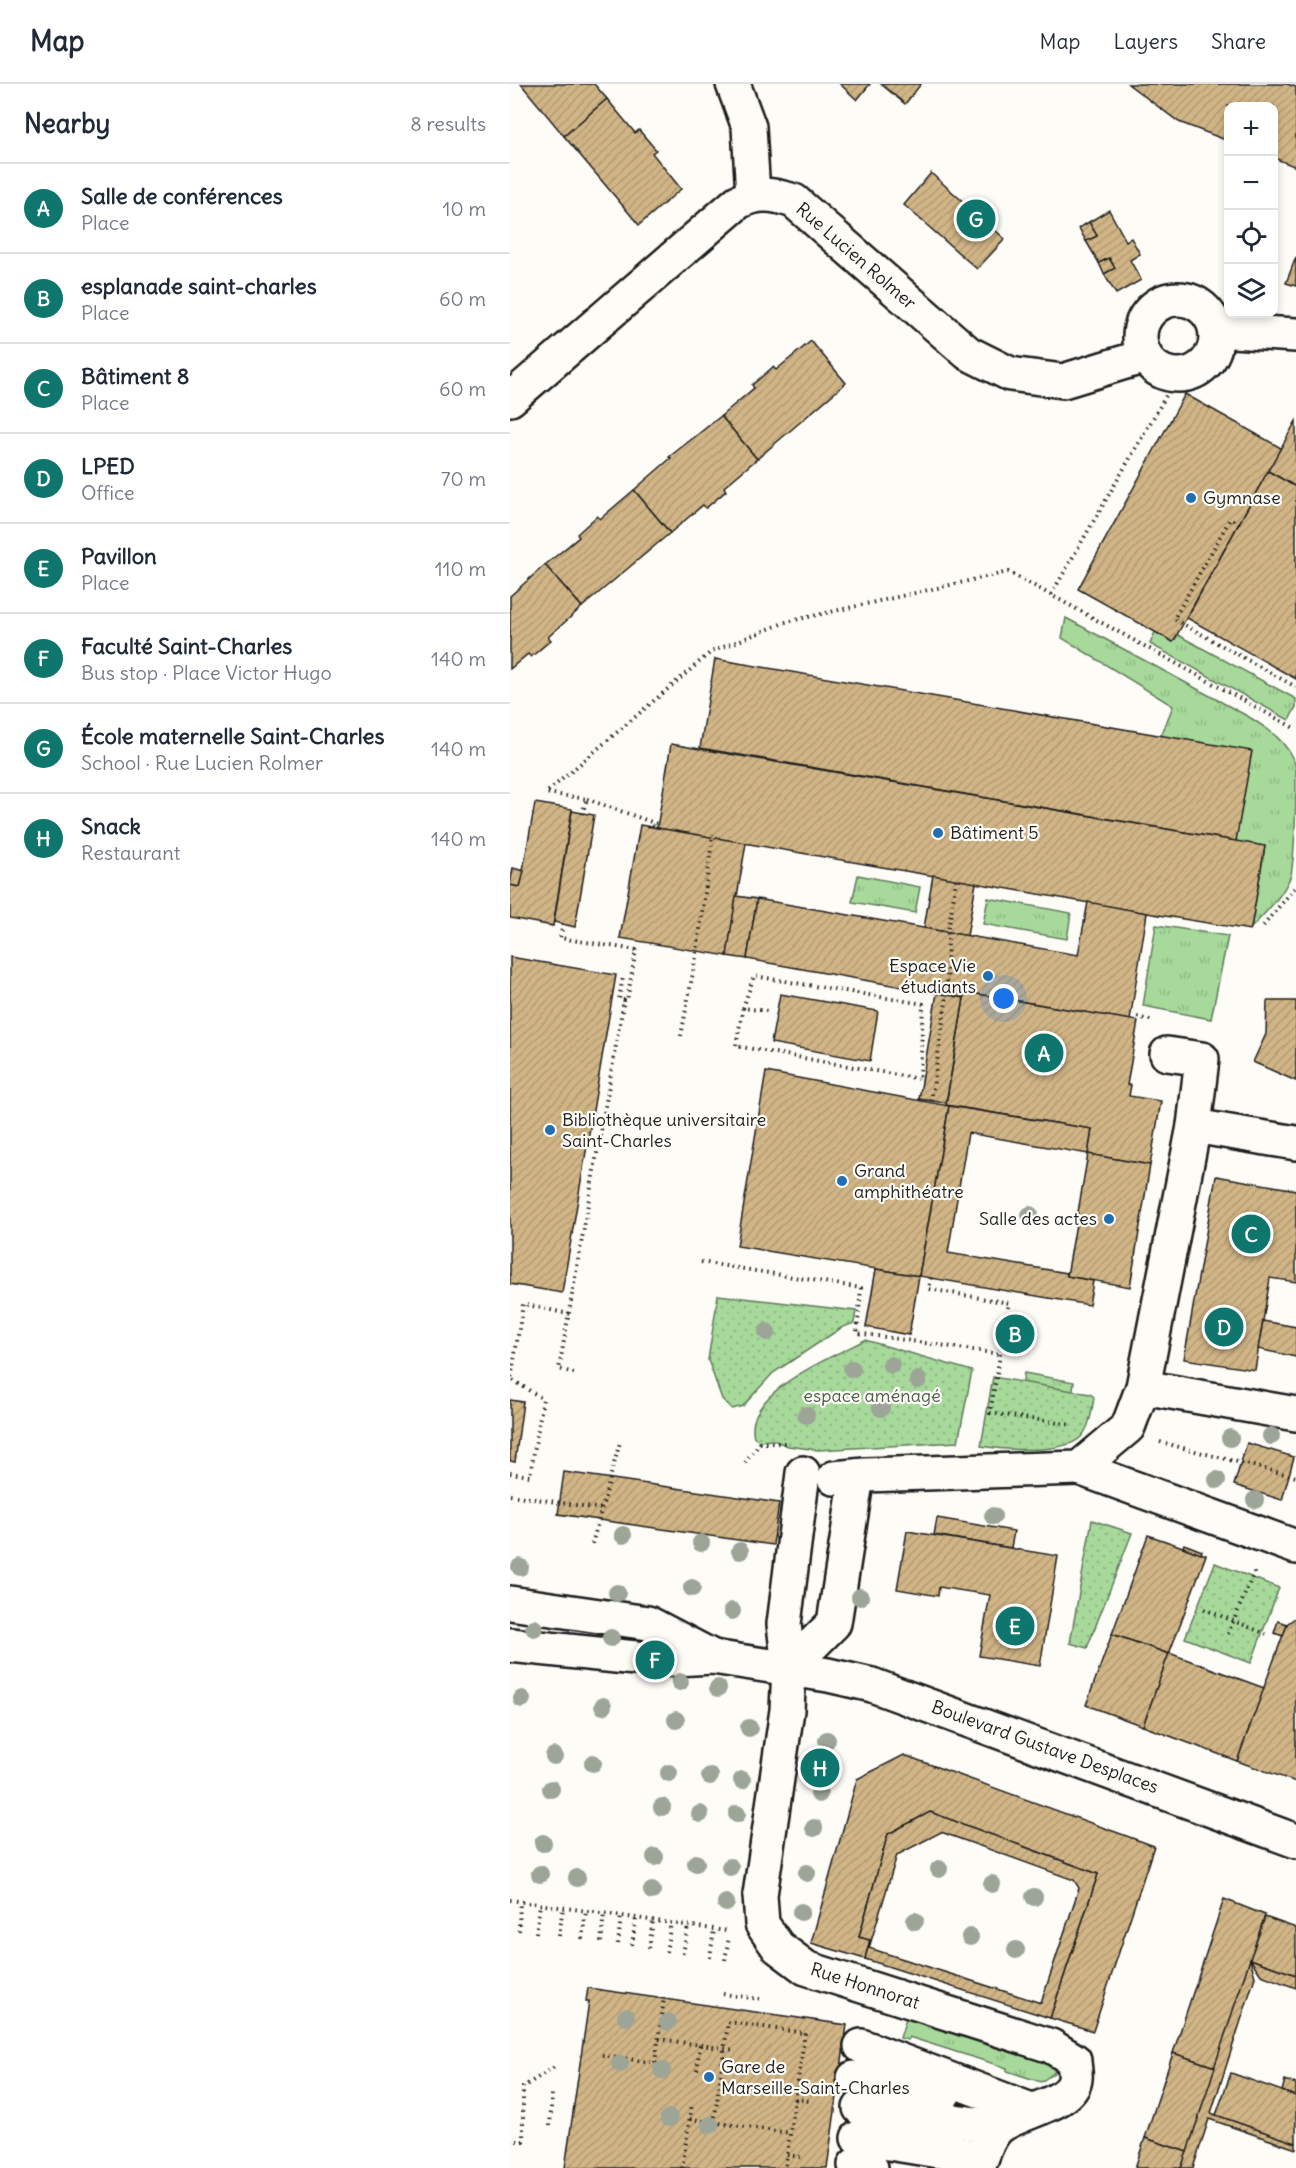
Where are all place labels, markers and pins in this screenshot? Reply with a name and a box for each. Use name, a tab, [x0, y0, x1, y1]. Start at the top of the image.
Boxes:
pin: G	[956, 196, 996, 242]
place label: Gymnase	[1203, 486, 1281, 509]
marker: Gymnase	[1184, 491, 1198, 505]
place label: Bâtiment 5	[950, 821, 1039, 844]
marker: Bâtiment 5	[931, 826, 945, 840]
place label: Espace Vie étudiants	[889, 954, 976, 998]
marker: Espace Vie étudiants	[981, 969, 995, 983]
pin: A	[1024, 1030, 1064, 1076]
place label: Bibliothèque universitaire Saint-Charles	[562, 1108, 766, 1152]
marker: Bibliothèque universitaire Saint-Charles	[543, 1123, 557, 1137]
place label: Grand amphithéatre	[854, 1159, 964, 1203]
marker: Grand amphithéatre	[835, 1174, 849, 1188]
place label: Salle des actes	[979, 1207, 1097, 1230]
marker: Salle des actes	[1102, 1212, 1116, 1226]
pin: C	[1232, 1212, 1270, 1256]
pin: D	[1204, 1304, 1244, 1350]
pin: B	[996, 1312, 1034, 1356]
pin: E	[996, 1604, 1034, 1648]
pin: F	[636, 1638, 674, 1682]
pin: H	[800, 1746, 840, 1790]
place label: Gare de Marseille-Saint-Charles	[721, 2055, 910, 2099]
marker: Gare de Marseille-Saint-Charles	[702, 2070, 716, 2084]

